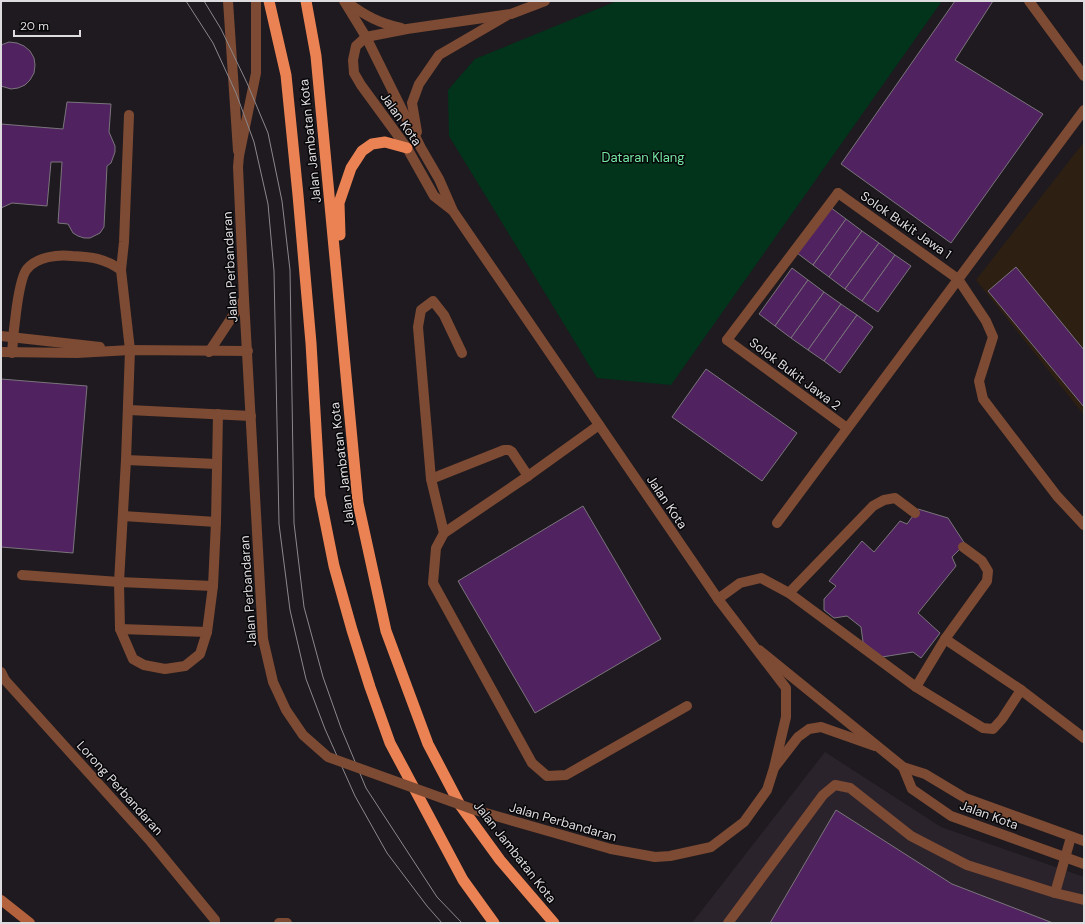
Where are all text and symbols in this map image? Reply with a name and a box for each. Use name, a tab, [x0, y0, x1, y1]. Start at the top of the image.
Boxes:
scale bar	[14, 12, 80, 38]
text: 20 m	[20, 18, 49, 34]
street label: Jalan Jambatan Kota	[295, 78, 325, 204]
street label: Jalan Kota	[376, 89, 426, 149]
park label: Dataran Klang	[601, 149, 685, 166]
street label: Solok Bukit Jawa 1	[857, 187, 955, 263]
street label: Jalan Perbandaran	[219, 211, 241, 323]
street label: Solok Bukit Jawa 2	[746, 334, 844, 414]
street label: Jalan Jambatan Kota	[326, 401, 358, 527]
street label: Jalan Kota	[643, 472, 691, 532]
street label: Jalan Perbandaran	[236, 535, 260, 647]
street label: Lorong Perbandaran	[73, 737, 167, 839]
street label: Jalan Kota	[957, 797, 1021, 833]
street label: Jalan Jambatan Kota	[470, 798, 560, 906]
street label: Jalan Perbandaran	[507, 799, 619, 845]

